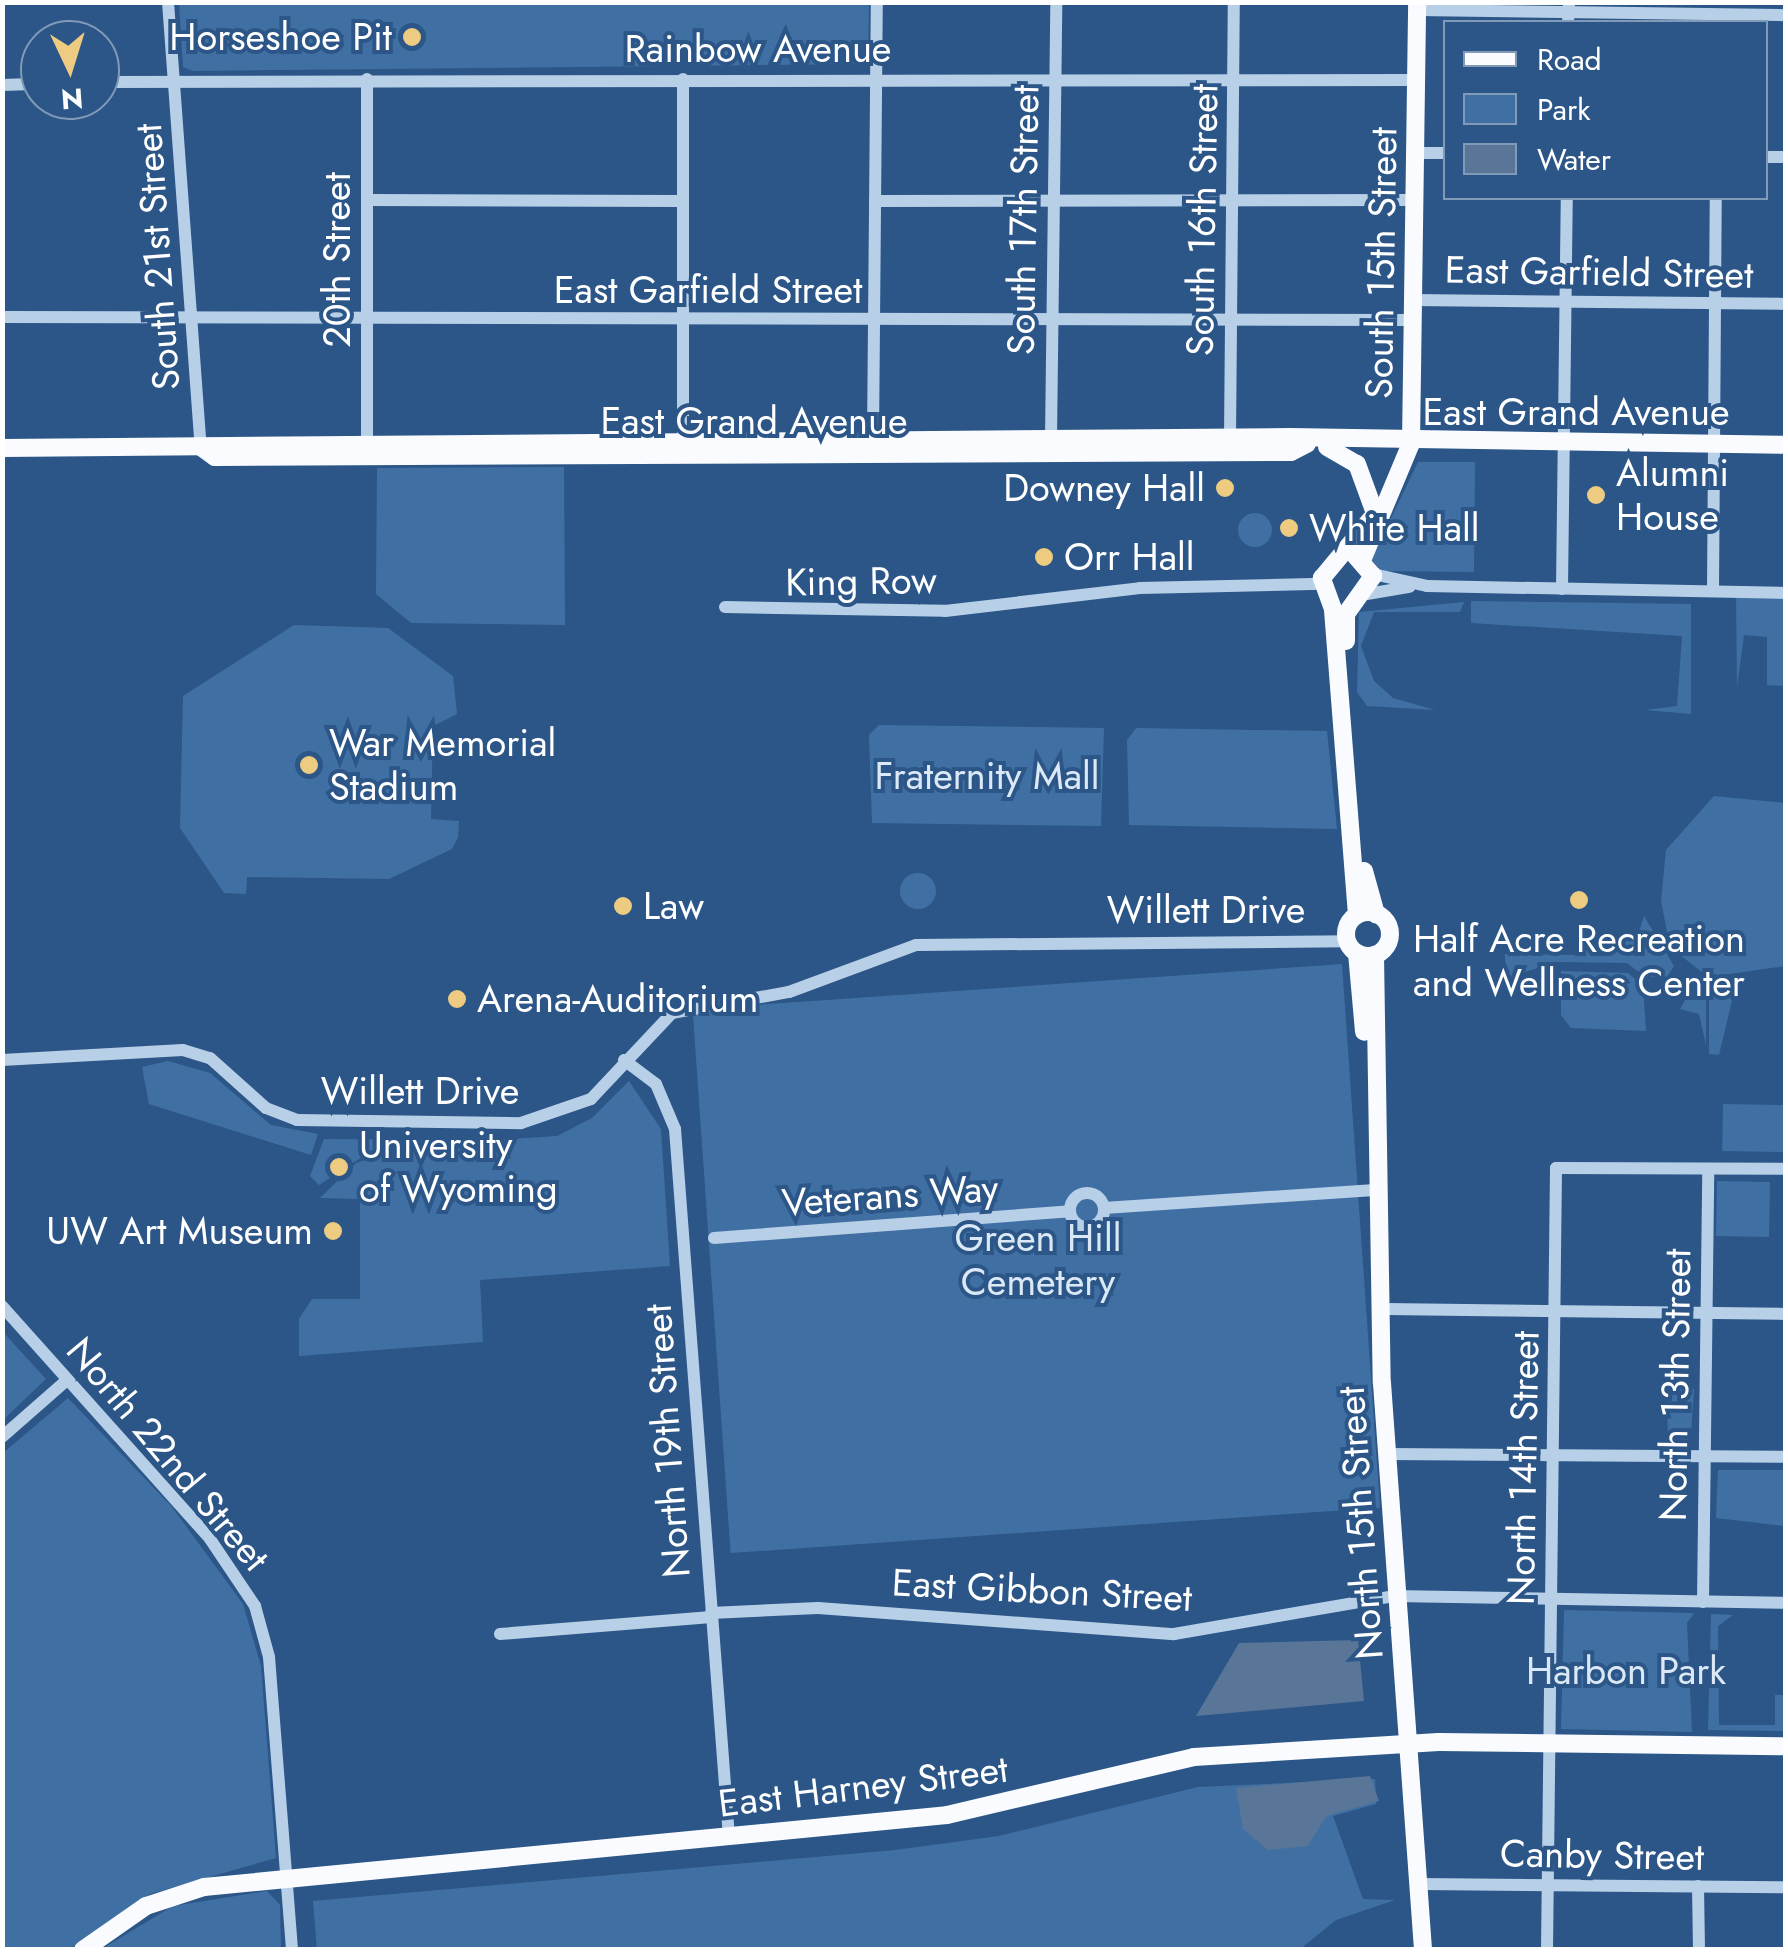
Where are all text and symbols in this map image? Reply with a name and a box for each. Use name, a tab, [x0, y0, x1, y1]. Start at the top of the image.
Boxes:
place label: Horseshoe Pit	[169, 14, 392, 60]
north arrow	[20, 20, 120, 120]
legend	[1443, 20, 1768, 200]
marker: Horseshoe Pit	[401, 26, 423, 48]
street label: Rainbow Avenue	[625, 26, 891, 72]
text: Road	[1537, 38, 1602, 81]
text: N	[59, 77, 85, 120]
street label: South 16th Street	[1177, 84, 1227, 356]
street label: South 17th Street	[998, 85, 1048, 355]
text: Park	[1537, 88, 1590, 131]
street label: South 21st Street	[125, 122, 189, 392]
street label: South 15th Street	[1356, 127, 1406, 399]
text: Water	[1537, 138, 1611, 181]
street label: 20th Street	[314, 172, 360, 348]
street label: East Garfield Street	[1444, 247, 1754, 297]
street label: East Garfield Street	[554, 267, 862, 313]
street label: East Grand Avenue	[1422, 389, 1730, 435]
street label: East Grand Avenue	[600, 398, 908, 444]
place label: Alumni House	[1616, 450, 1729, 540]
place label: Downey Hall	[1003, 465, 1205, 511]
marker: Downey Hall	[1214, 477, 1236, 499]
marker: Alumni House	[1585, 484, 1607, 506]
place label: White Hall	[1309, 505, 1479, 551]
marker: White Hall	[1278, 517, 1300, 539]
place label: Orr Hall	[1064, 534, 1194, 580]
marker: Orr Hall	[1033, 546, 1055, 568]
street label: King Row	[785, 557, 937, 605]
place label: War Memorial Stadium	[329, 720, 556, 809]
park label: Fraternity Mall	[875, 753, 1099, 799]
marker: War Memorial Stadium	[298, 754, 320, 776]
place label: Law	[643, 883, 704, 929]
street label: Willett Drive	[1107, 887, 1305, 933]
marker: Half Acre Recreation and Wellness Center	[1568, 889, 1590, 911]
marker: Law	[612, 895, 634, 917]
place label: Half Acre Recreation and Wellness Center	[1413, 916, 1745, 1006]
place label: Arena-Auditorium	[477, 976, 759, 1022]
marker: Arena-Auditorium	[446, 988, 468, 1010]
street label: Willett Drive	[321, 1068, 519, 1114]
place label: University of Wyoming	[359, 1122, 558, 1212]
marker: University of Wyoming	[328, 1156, 350, 1178]
street label: Veterans Way	[780, 1165, 1000, 1225]
place label: UW Art Museum	[46, 1208, 313, 1254]
park label: Green Hill Cemetery	[955, 1215, 1121, 1304]
marker: UW Art Museum	[322, 1220, 344, 1242]
street label: North 13th Street	[1650, 1248, 1700, 1522]
street label: North 19th Street	[635, 1303, 699, 1579]
street label: North 22nd Street	[57, 1328, 279, 1580]
street label: North 14th Street	[1498, 1331, 1548, 1605]
street label: North 15th Street	[1328, 1385, 1392, 1661]
street label: East Gibbon Street	[891, 1559, 1193, 1621]
park label: Harbon Park	[1526, 1648, 1726, 1694]
street label: East Harney Street	[716, 1746, 1010, 1826]
street label: Canby Street	[1500, 1830, 1704, 1880]

